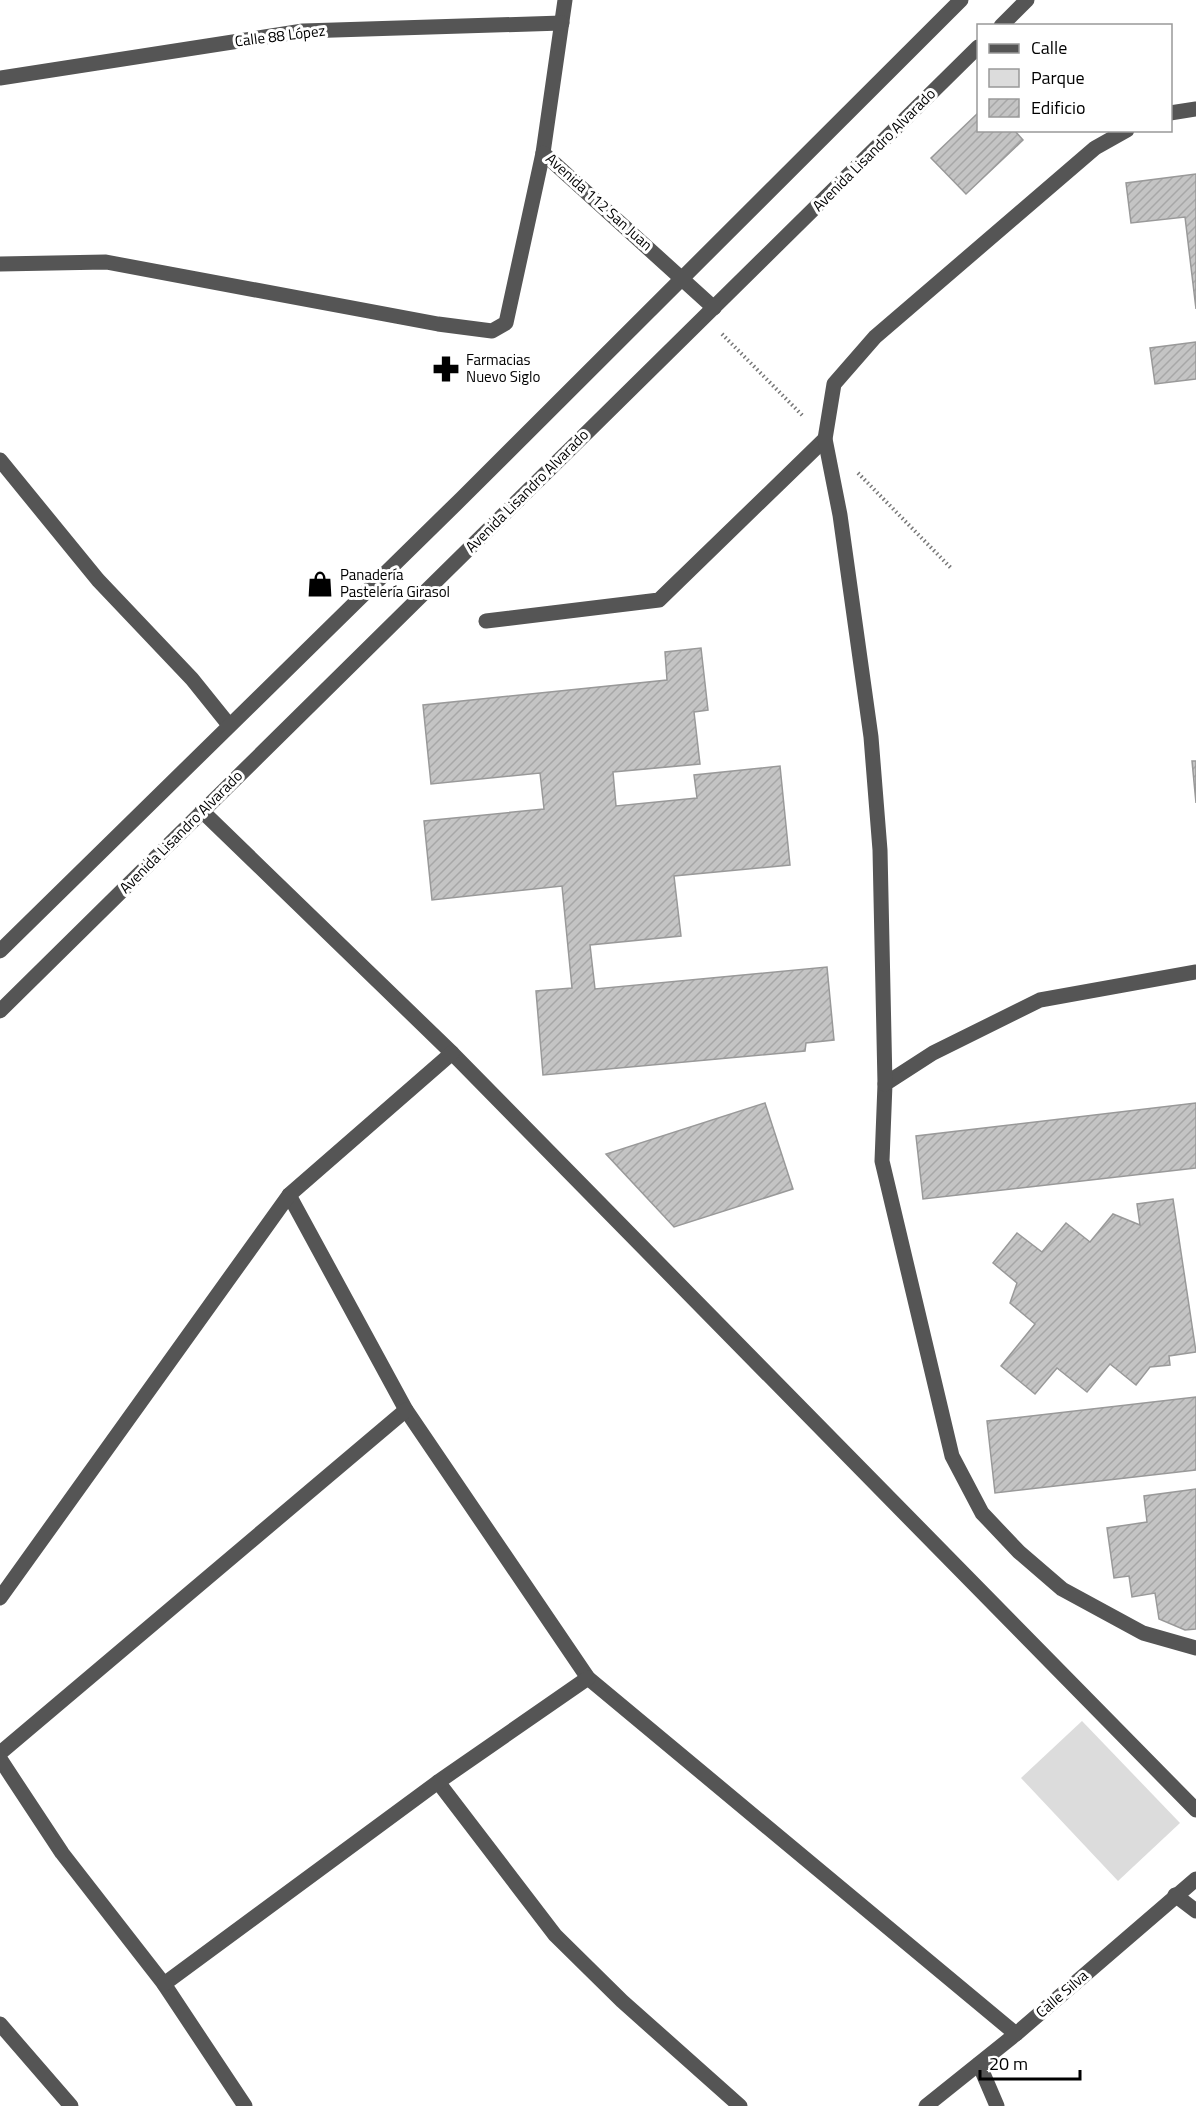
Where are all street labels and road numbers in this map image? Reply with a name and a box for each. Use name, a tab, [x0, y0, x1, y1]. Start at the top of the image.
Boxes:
street label: Calle 88 López	[233, 19, 327, 52]
street label: Avenida Lisandro Alvarado	[807, 83, 941, 217]
street label: Avenida 112 San Juan	[541, 147, 658, 256]
street label: Avenida Lisandro Alvarado	[460, 424, 594, 558]
street label: Avenida Lisandro Alvarado	[114, 765, 248, 899]
street label: Calle Silva	[1030, 1964, 1093, 2023]

